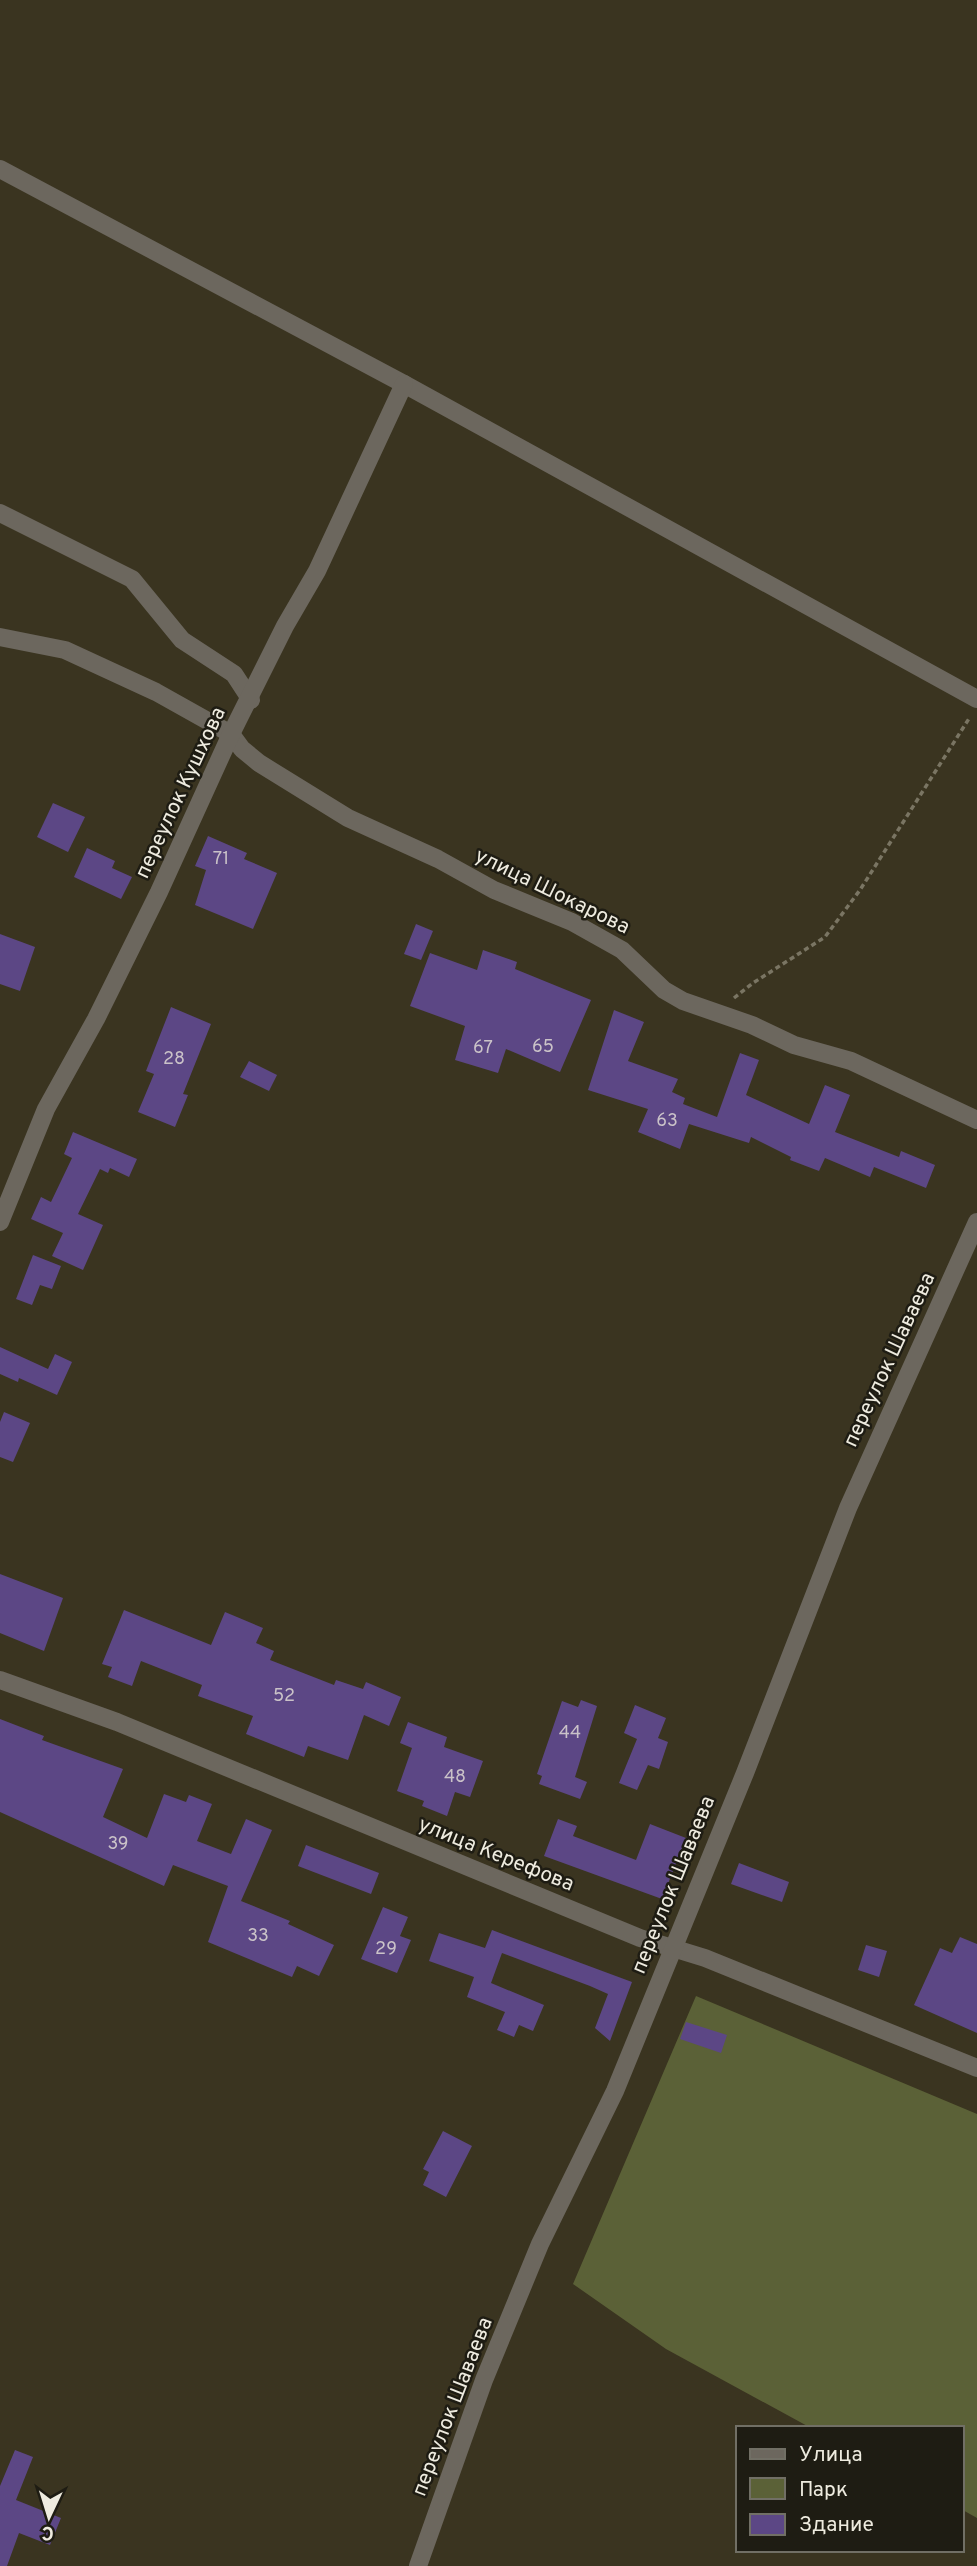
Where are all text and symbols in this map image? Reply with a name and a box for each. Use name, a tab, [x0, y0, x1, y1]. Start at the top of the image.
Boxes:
street label: переулок Кушхова	[129, 703, 233, 883]
street label: улица Шокарова	[470, 843, 634, 941]
house number: 71	[213, 848, 229, 871]
house number: 65	[532, 1036, 554, 1059]
house number: 67	[473, 1037, 493, 1060]
house number: 28	[163, 1048, 185, 1071]
house number: 63	[656, 1110, 678, 1133]
street label: переулок Шаваева	[838, 1268, 942, 1452]
house number: 52	[273, 1685, 295, 1708]
house number: 44	[559, 1722, 581, 1745]
house number: 48	[444, 1766, 466, 1789]
street label: переулок Шаваева	[626, 1792, 722, 1978]
street label: улица Керефова	[414, 1811, 578, 1899]
house number: 39	[107, 1833, 129, 1856]
house number: 33	[247, 1925, 269, 1948]
house number: 29	[375, 1938, 397, 1961]
street label: переулок Шаваева	[406, 2314, 500, 2500]
legend	[736, 2426, 963, 2552]
text: Улица	[799, 2442, 863, 2469]
text: Парк	[799, 2477, 848, 2504]
north arrow	[14, 2482, 84, 2552]
text: Здание	[799, 2512, 874, 2539]
text: С	[41, 2520, 55, 2544]

